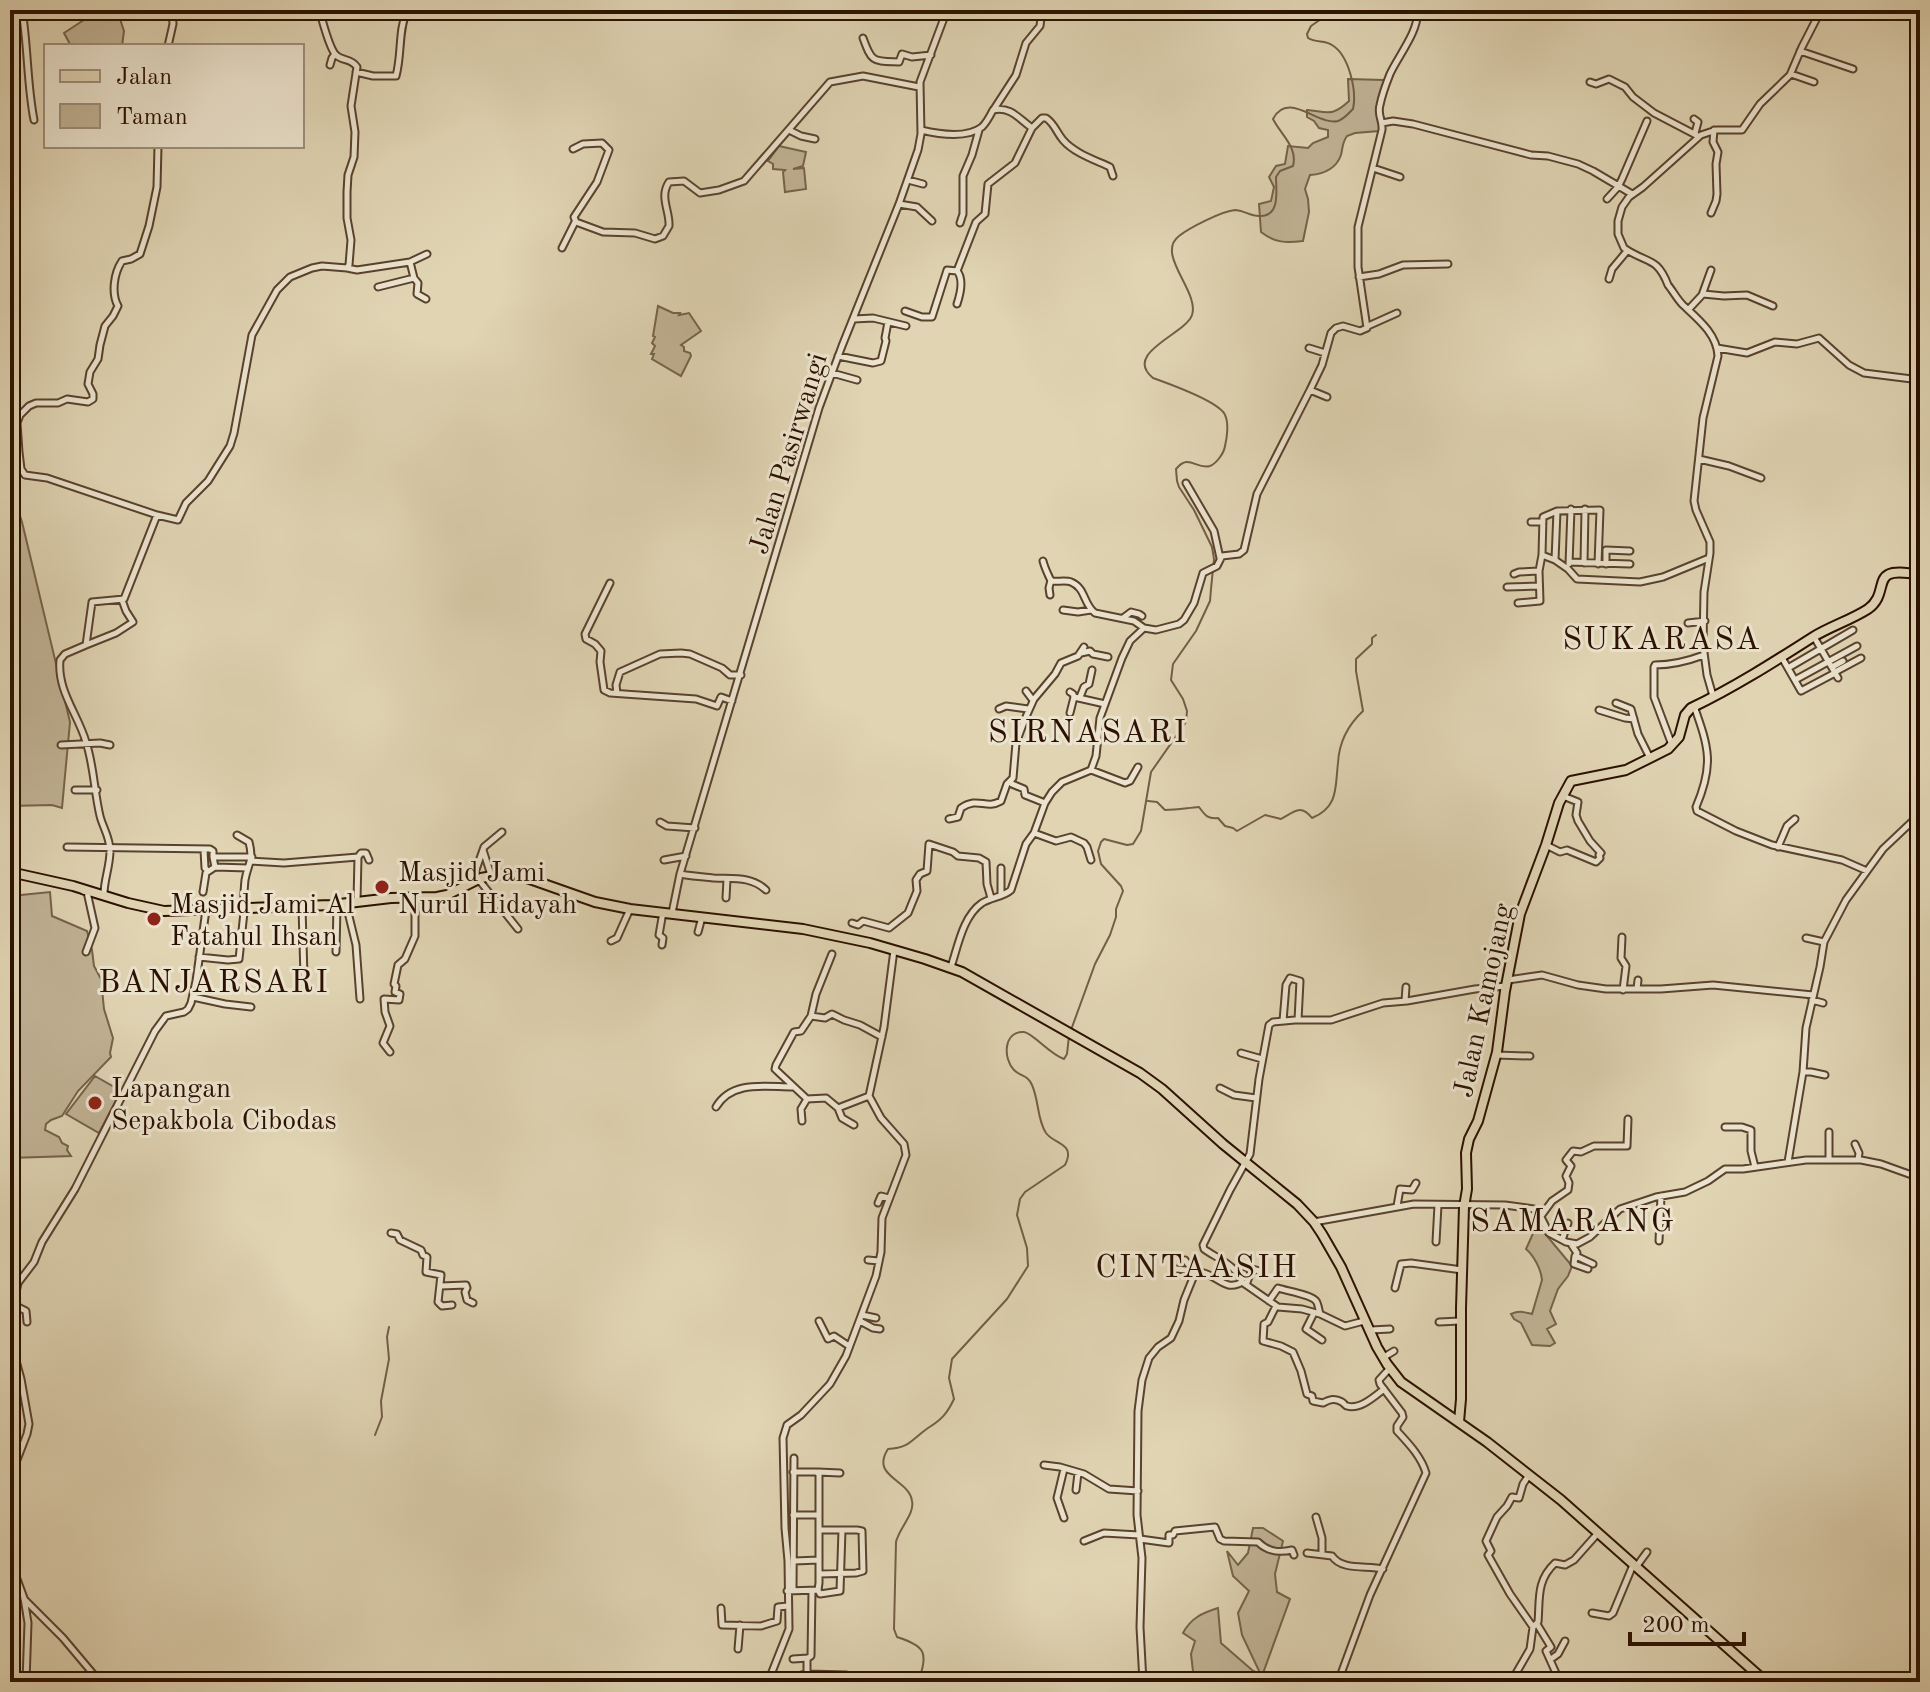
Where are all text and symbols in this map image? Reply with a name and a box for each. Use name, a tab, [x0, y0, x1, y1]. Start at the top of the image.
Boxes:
legend	[44, 44, 304, 148]
text: Jalan	[116, 66, 172, 90]
text: Taman	[116, 106, 188, 130]
street label: Jalan Pasirwangi	[746, 350, 834, 558]
district label: SUKARASA	[1562, 625, 1762, 657]
district label: SIRNASARI	[988, 718, 1188, 750]
place label: Masjid Jami Nurul Hidayah	[398, 860, 577, 920]
marker: Masjid Jami Nurul Hidayah	[373, 878, 391, 896]
place label: Masjid Jami Al Fatahul Ihsan	[170, 892, 354, 952]
street label: Jalan Kamojang	[1451, 901, 1519, 1100]
marker: Masjid Jami Al Fatahul Ihsan	[145, 910, 163, 928]
district label: BANJARSARI	[98, 968, 330, 1000]
place label: Lapangan Sepakbola Cibodas	[111, 1076, 337, 1136]
marker: Lapangan Sepakbola Cibodas	[86, 1094, 104, 1112]
district label: SAMARANG	[1470, 1207, 1676, 1239]
district label: CINTAASIH	[1095, 1253, 1299, 1285]
scale bar	[1630, 1596, 1744, 1646]
text: 200 m	[1642, 1614, 1710, 1638]

